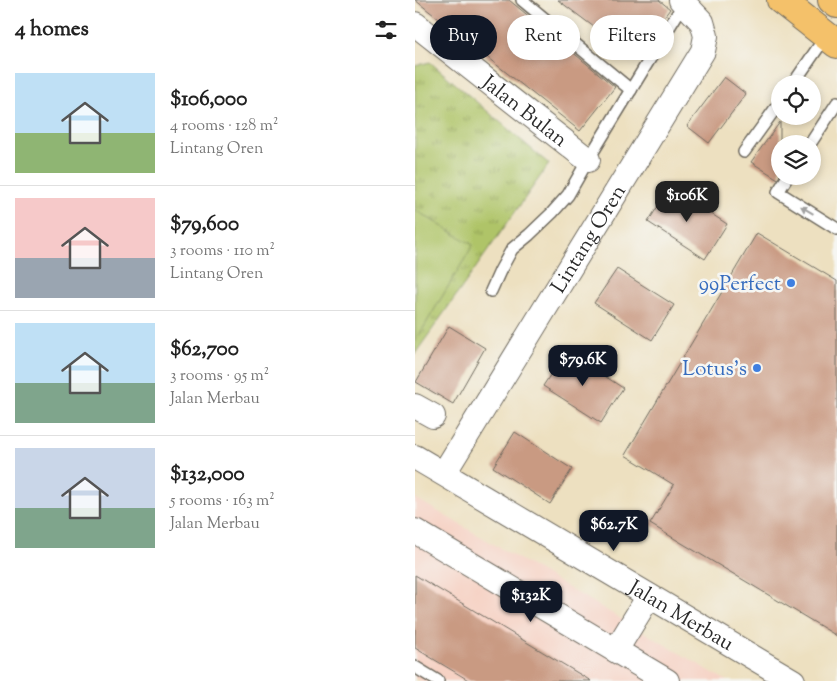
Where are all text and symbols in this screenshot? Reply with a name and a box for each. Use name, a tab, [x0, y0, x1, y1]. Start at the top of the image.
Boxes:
text: 4 homes	[15, 15, 89, 45]
chip: Buy	[430, 15, 497, 60]
chip: Rent	[507, 15, 580, 60]
chip: Filters	[590, 15, 674, 60]
icon: filters	[372, 16, 400, 44]
street label: Jalan Bulan	[474, 68, 573, 155]
map controls	[771, 75, 821, 185]
button: locate	[771, 75, 821, 125]
text: $106,000	[170, 85, 247, 115]
icon: home	[55, 93, 115, 153]
text: 4 rooms · 128 m²	[170, 115, 278, 138]
button: layers	[771, 135, 821, 185]
text: Lintang Oren	[170, 138, 263, 161]
street label: Lintang Oren	[545, 180, 634, 300]
pin: $106K	[652, 180, 722, 223]
text: $106K	[666, 185, 708, 208]
one-way arrow	[801, 206, 814, 215]
text: $79,600	[170, 210, 239, 240]
icon: home	[55, 218, 115, 278]
text: 3 rooms · 110 m²	[170, 240, 275, 263]
text: Lintang Oren	[170, 263, 263, 286]
place label: 99Perfect	[699, 270, 781, 300]
marker: 99Perfect	[785, 277, 797, 289]
text: $62,700	[170, 335, 239, 365]
icon: home	[55, 343, 115, 403]
pin: $79.6K	[542, 344, 624, 387]
text: $79.6K	[559, 349, 607, 372]
place label: Lotus's	[682, 355, 747, 385]
marker: Lotus's	[751, 362, 763, 374]
text: 3 rooms · 95 m²	[170, 365, 269, 388]
text: Jalan Merbau	[170, 388, 260, 411]
text: $132,000	[170, 460, 245, 490]
icon: home	[55, 468, 115, 528]
text: 5 rooms · 163 m²	[170, 490, 275, 513]
pin: $62.7K	[573, 510, 655, 552]
text: Jalan Merbau	[170, 513, 260, 536]
text: $62.7K	[590, 514, 638, 537]
street label: Jalan Merbau	[622, 573, 739, 660]
pin: $132K	[496, 580, 566, 623]
text: $132K	[511, 585, 551, 608]

